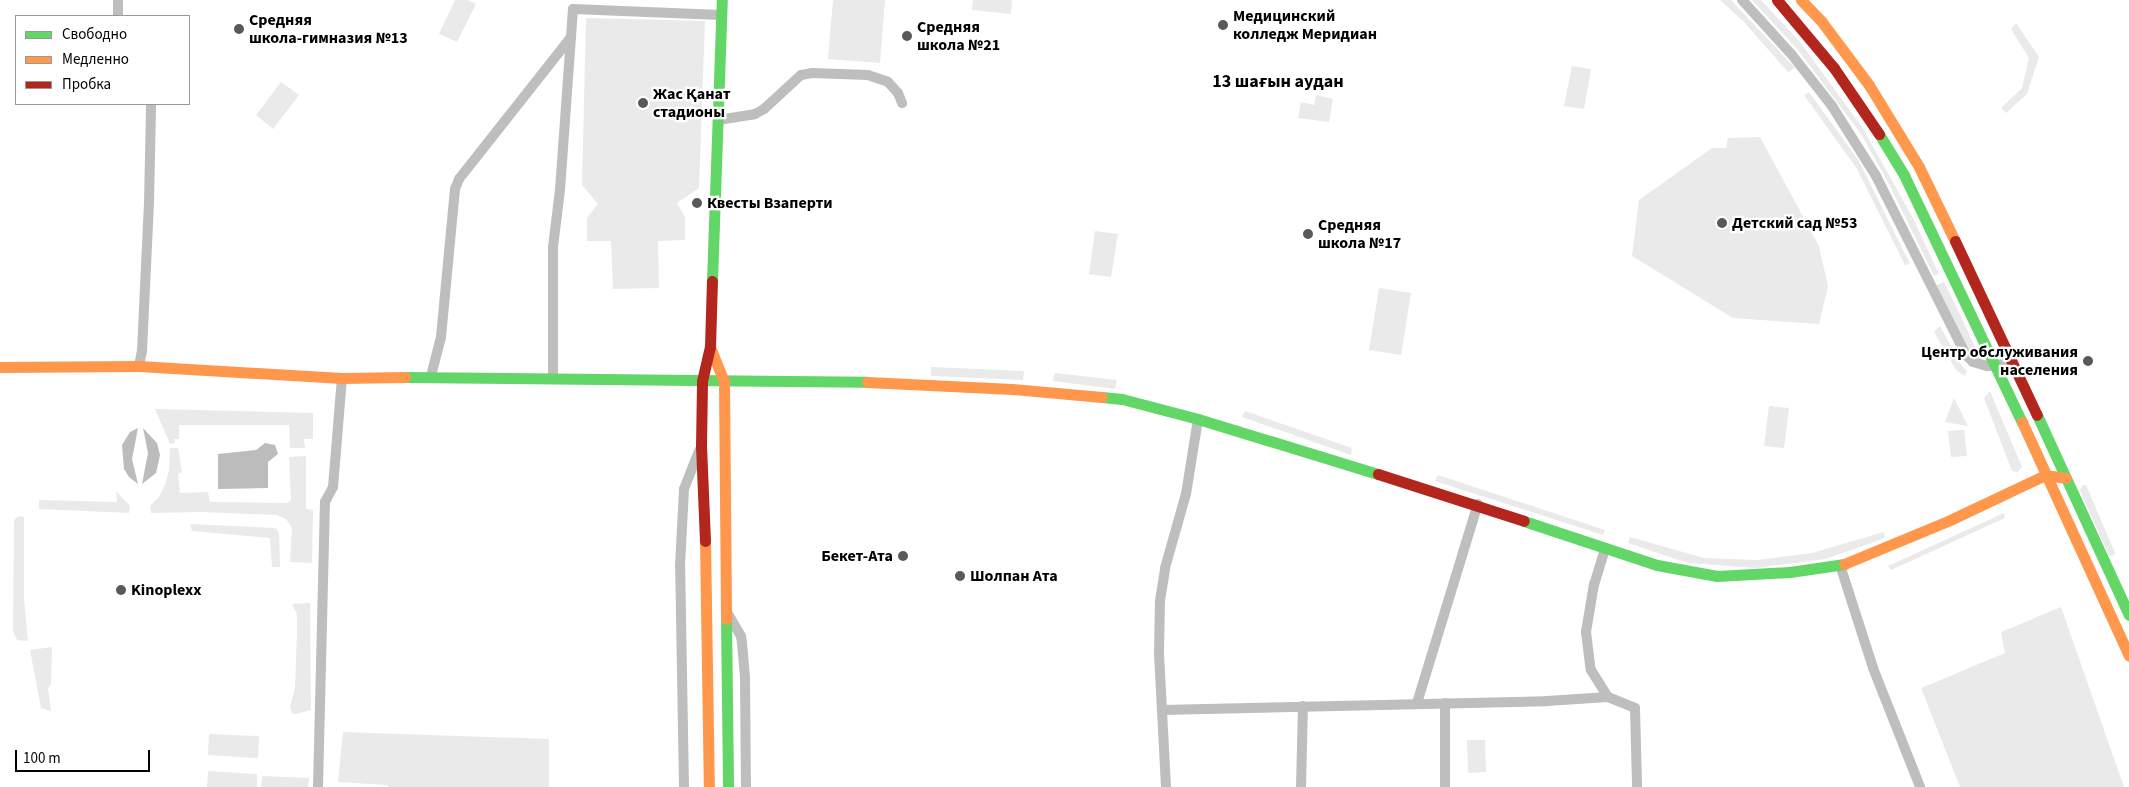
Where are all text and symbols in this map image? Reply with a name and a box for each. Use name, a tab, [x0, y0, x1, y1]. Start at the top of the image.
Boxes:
place label: Медицинский колледж Меридиан	[1233, 6, 1377, 44]
place label: Средняя школа-гимназия №13	[249, 10, 408, 48]
legend	[15, 15, 190, 105]
place label: Средняя школа №21	[917, 17, 1000, 55]
marker: Медицинский колледж Меридиан	[1217, 19, 1229, 31]
marker: Средняя школа-гимназия №13	[233, 23, 245, 35]
text: Свободно	[62, 24, 127, 45]
marker: Средняя школа №21	[901, 30, 913, 42]
text: Медленно	[62, 49, 129, 70]
district label: 13 шағын аудан	[1212, 71, 1344, 93]
text: Пробка	[62, 74, 111, 95]
place label: Жас Қанат стадионы	[653, 84, 731, 122]
marker: Жас Қанат стадионы	[637, 97, 649, 109]
place label: Квесты Взаперти	[707, 193, 833, 213]
marker: Квесты Взаперти	[691, 197, 703, 209]
place label: Детский сад №53	[1732, 213, 1857, 233]
place label: Средняя школа №17	[1318, 215, 1401, 253]
marker: Детский сад №53	[1716, 217, 1728, 229]
marker: Средняя школа №17	[1302, 228, 1314, 240]
place label: Центр обслуживания населения	[1921, 342, 2078, 380]
marker: Центр обслуживания населения	[2082, 355, 2094, 367]
place label: Бекет-Ата	[821, 546, 893, 566]
marker: Бекет-Ата	[897, 550, 909, 562]
place label: Шолпан Ата	[970, 566, 1058, 586]
marker: Шолпан Ата	[954, 570, 966, 582]
place label: Kinoplexx	[131, 580, 201, 600]
marker: Kinoplexx	[115, 584, 127, 596]
scale bar	[18, 740, 152, 772]
text: 100 m	[23, 748, 61, 769]

